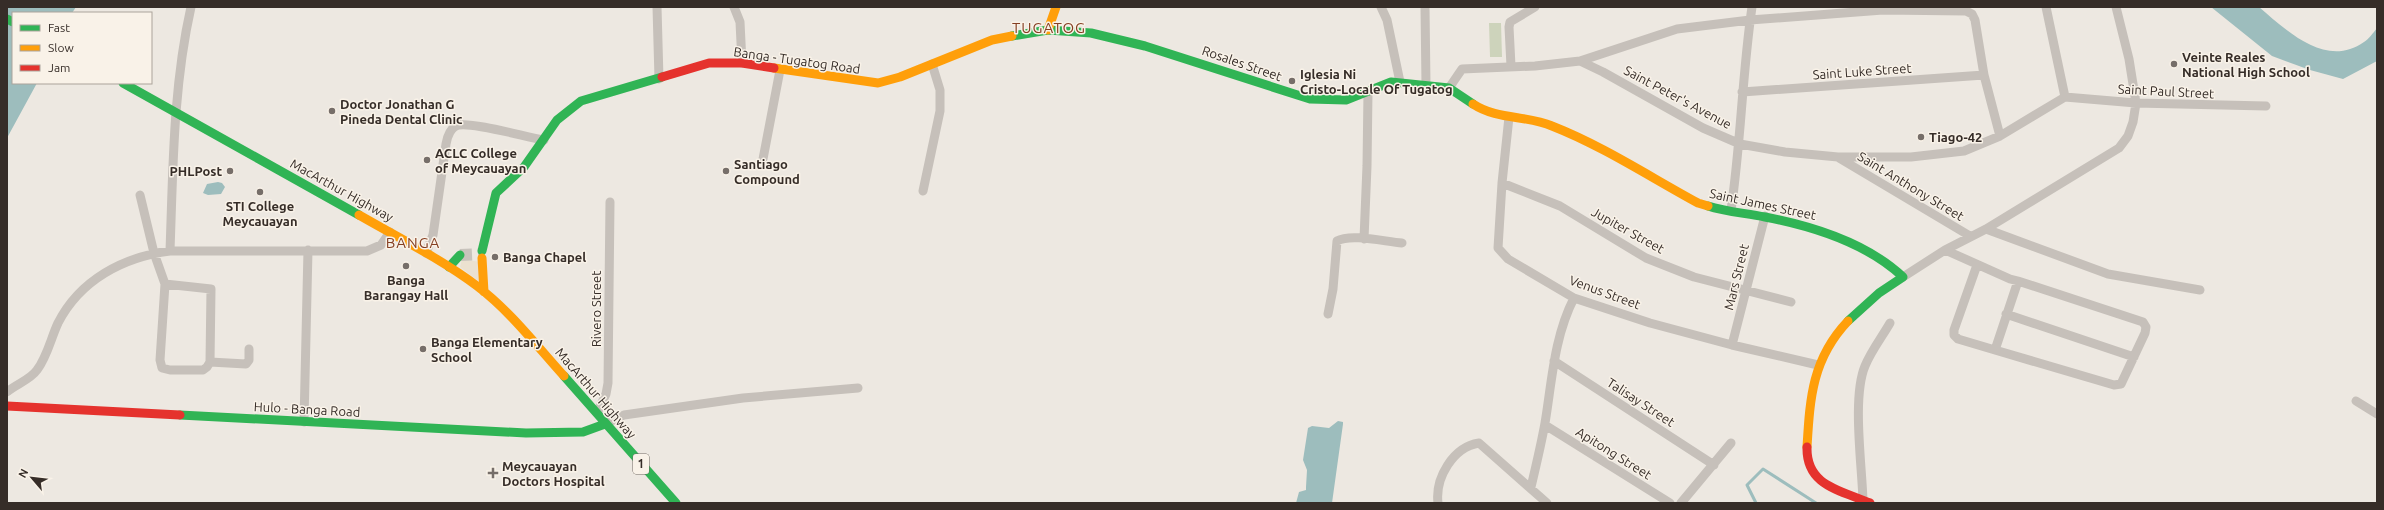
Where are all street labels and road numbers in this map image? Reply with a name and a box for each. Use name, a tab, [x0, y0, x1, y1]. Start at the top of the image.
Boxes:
street label: Rosales Street	[1200, 43, 1284, 83]
street label: Banga - Tugatog Road	[733, 44, 861, 76]
street label: Saint Luke Street	[1812, 61, 1912, 81]
street label: Saint Peter's Avenue	[1622, 63, 1734, 131]
street label: Saint Paul Street	[2117, 81, 2215, 101]
street label: Saint Anthony Street	[1856, 149, 1966, 223]
street label: MacArthur Highway	[288, 156, 396, 224]
street label: Saint James Street	[1708, 186, 1818, 222]
street label: Jupiter Street	[1589, 204, 1667, 256]
street label: Mars Street	[1721, 242, 1751, 312]
street label: Rivero Street	[589, 271, 603, 347]
street label: Venus Street	[1567, 273, 1643, 311]
street label: MacArthur Highway	[553, 345, 639, 441]
street label: Talisay Street	[1605, 375, 1677, 429]
street label: Hulo - Banga Road	[253, 399, 361, 419]
street label: Apitong Street	[1574, 424, 1654, 482]
road number: 1	[633, 454, 649, 474]

